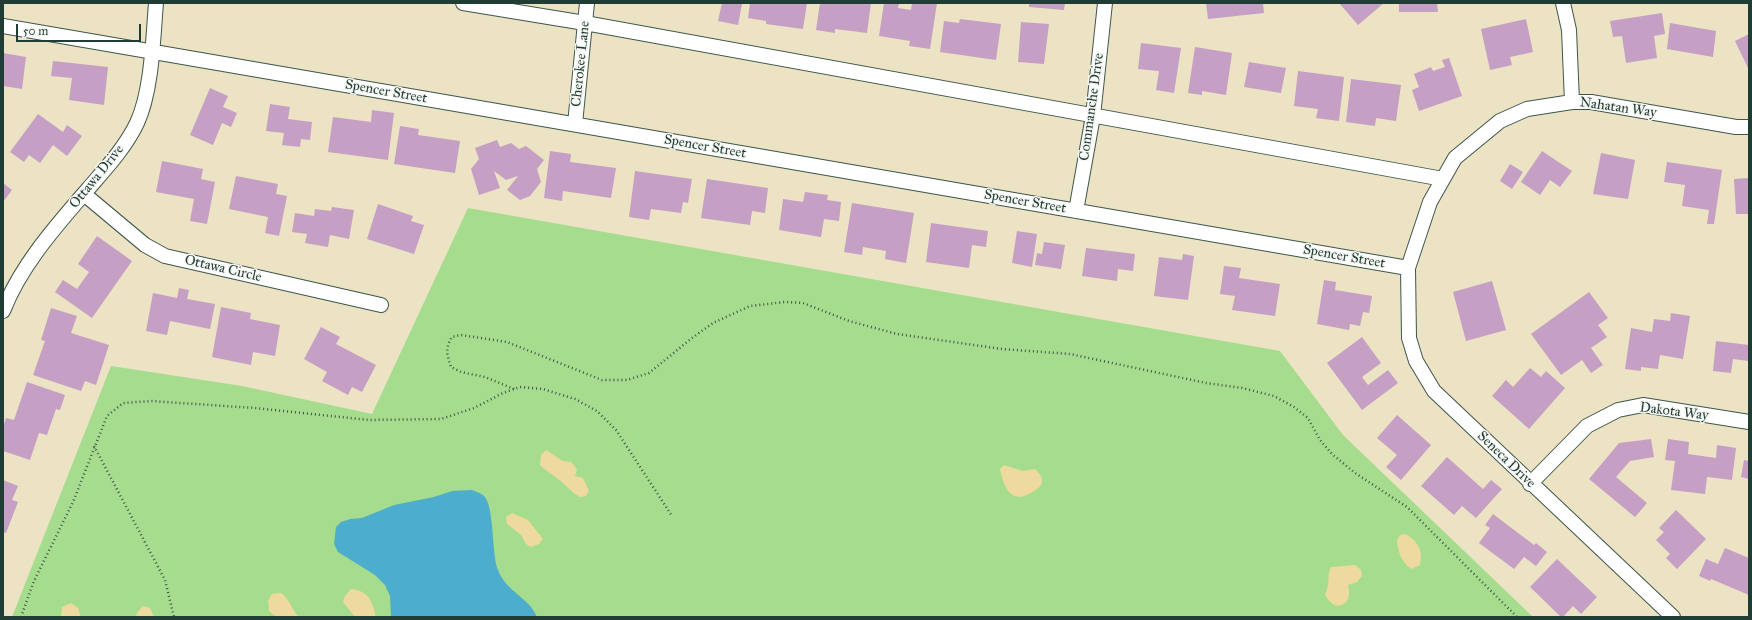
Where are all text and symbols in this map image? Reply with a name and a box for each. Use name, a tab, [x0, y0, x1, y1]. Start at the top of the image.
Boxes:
scale bar	[18, 16, 143, 42]
street label: Cherokee Lane	[568, 20, 594, 108]
text: 50 m	[23, 24, 48, 38]
street label: Commanche Drive	[1076, 52, 1108, 162]
street label: Spencer Street	[344, 76, 428, 108]
street label: Nahatan Way	[1578, 94, 1658, 122]
street label: Spencer Street	[663, 131, 747, 163]
street label: Ottawa Drive	[66, 142, 128, 212]
street label: Spencer Street	[983, 186, 1067, 218]
street label: Spencer Street	[1302, 241, 1386, 273]
street label: Ottawa Circle	[183, 252, 263, 286]
street label: Dakota Way	[1639, 399, 1709, 425]
street label: Seneca Drive	[1473, 428, 1539, 492]

